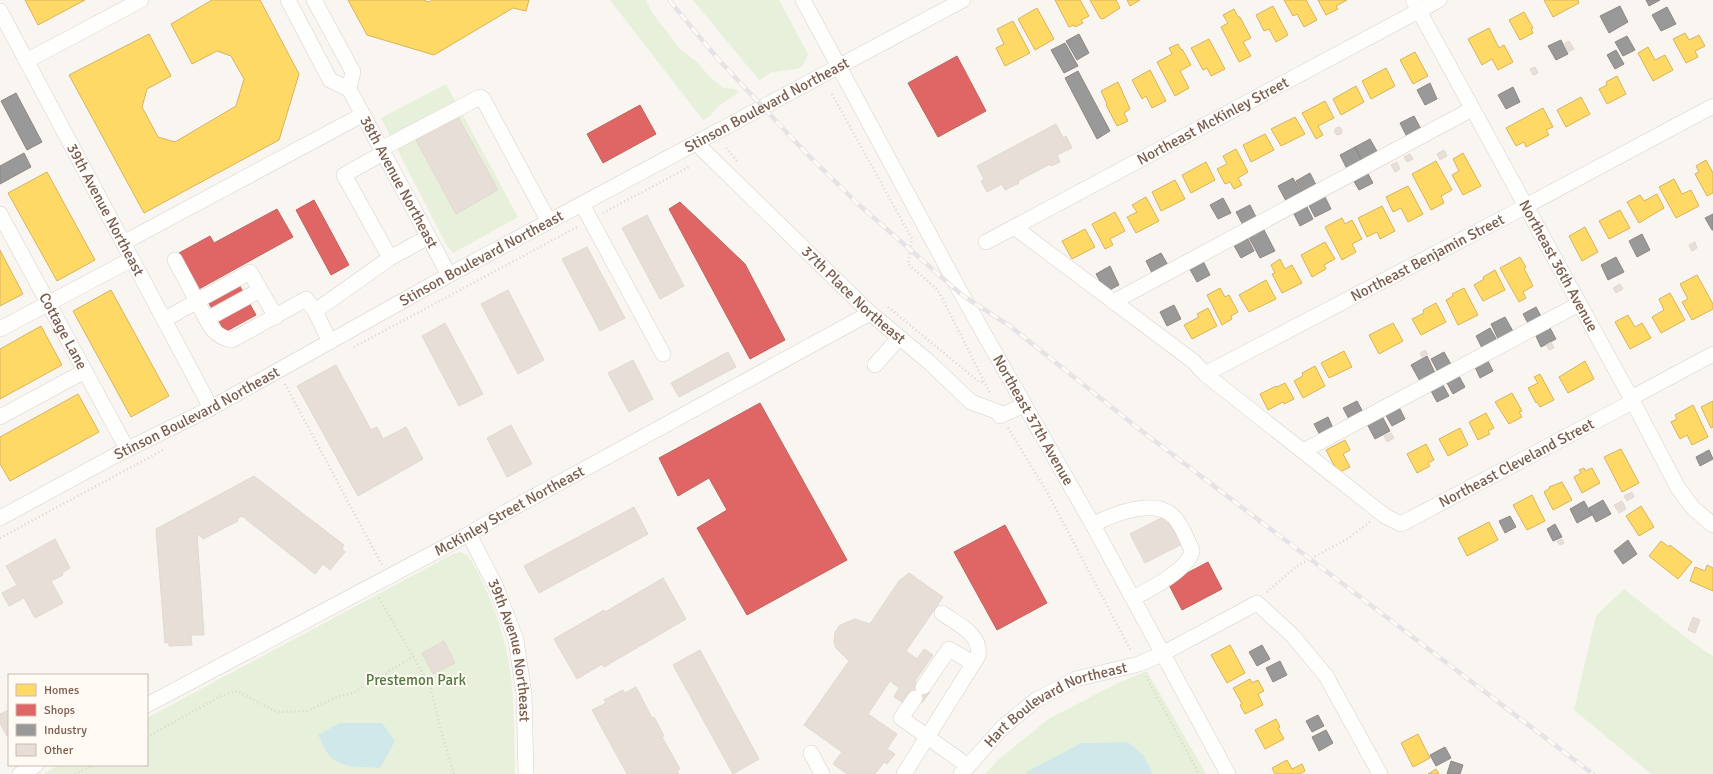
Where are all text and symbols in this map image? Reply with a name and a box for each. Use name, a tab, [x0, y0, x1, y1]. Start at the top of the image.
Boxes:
street label: Stinson Boulevard Northeast	[681, 54, 852, 156]
street label: Northeast McKinley Street	[1134, 73, 1291, 169]
street label: 38th Avenue Northeast	[356, 113, 442, 251]
street label: 39th Avenue Northeast	[63, 140, 148, 279]
street label: Northeast 36th Avenue	[1515, 197, 1602, 335]
street label: Stinson Boulevard Northeast	[396, 207, 566, 310]
street label: Northeast Benjamin Street	[1348, 210, 1507, 305]
street label: 37th Place Northeast	[798, 242, 909, 348]
street label: Cottage Lane	[35, 290, 91, 372]
street label: Northeast 37th Avenue	[989, 352, 1078, 489]
street label: Stinson Boulevard Northeast	[111, 363, 283, 463]
street label: Northeast Cleveland Street	[1436, 415, 1597, 511]
street label: McKinley Street Northeast	[431, 462, 587, 560]
street label: 39th Avenue Northeast	[484, 576, 534, 722]
street label: Hart Boulevard Northeast	[980, 658, 1129, 751]
park label: Prestemon Park	[366, 671, 467, 689]
legend	[8, 674, 148, 766]
text: Homes	[44, 683, 79, 698]
text: Shops	[44, 703, 75, 718]
text: Industry	[44, 723, 87, 738]
text: Other	[44, 743, 74, 758]

